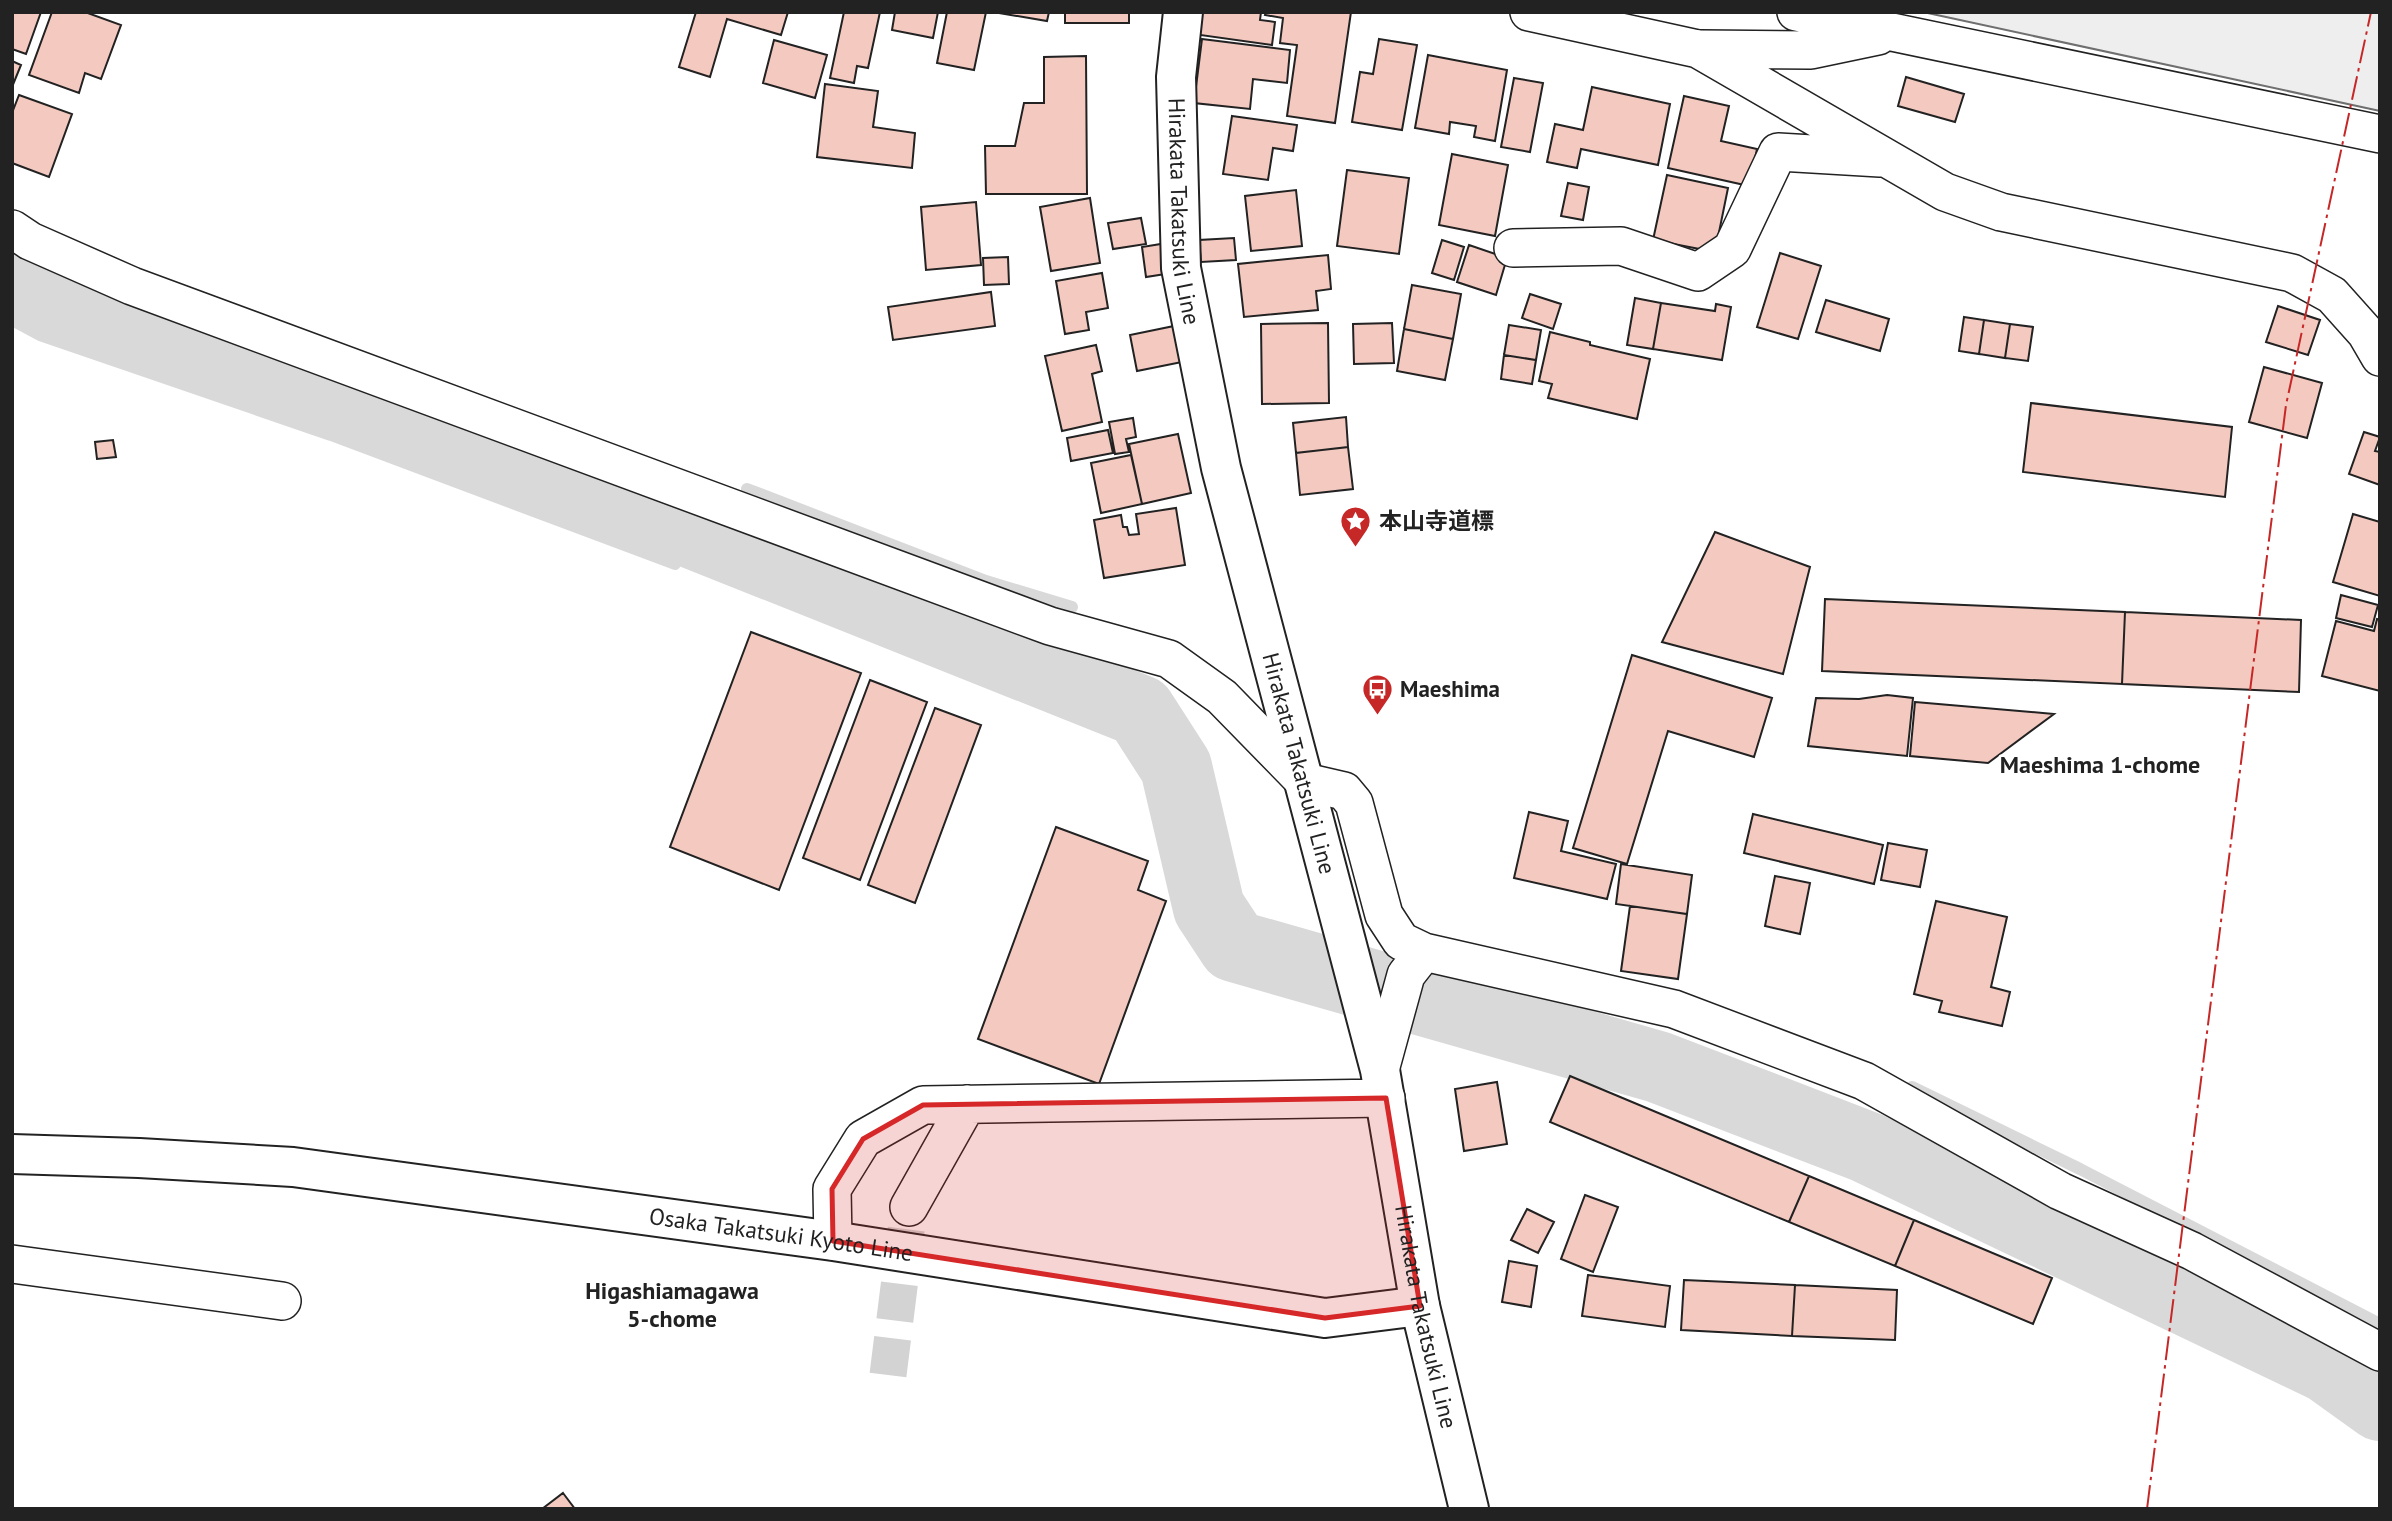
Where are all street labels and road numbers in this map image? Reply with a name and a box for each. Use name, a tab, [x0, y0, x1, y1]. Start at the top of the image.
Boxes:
street label: Hirakata Takatsuki Line	[1163, 97, 1207, 327]
street label: Hirakata Takatsuki Line	[1256, 649, 1343, 877]
street label: Osaka Takatsuki Kyoto Line	[647, 1201, 915, 1267]
street label: Hirakata Takatsuki Line	[1389, 1203, 1464, 1431]

